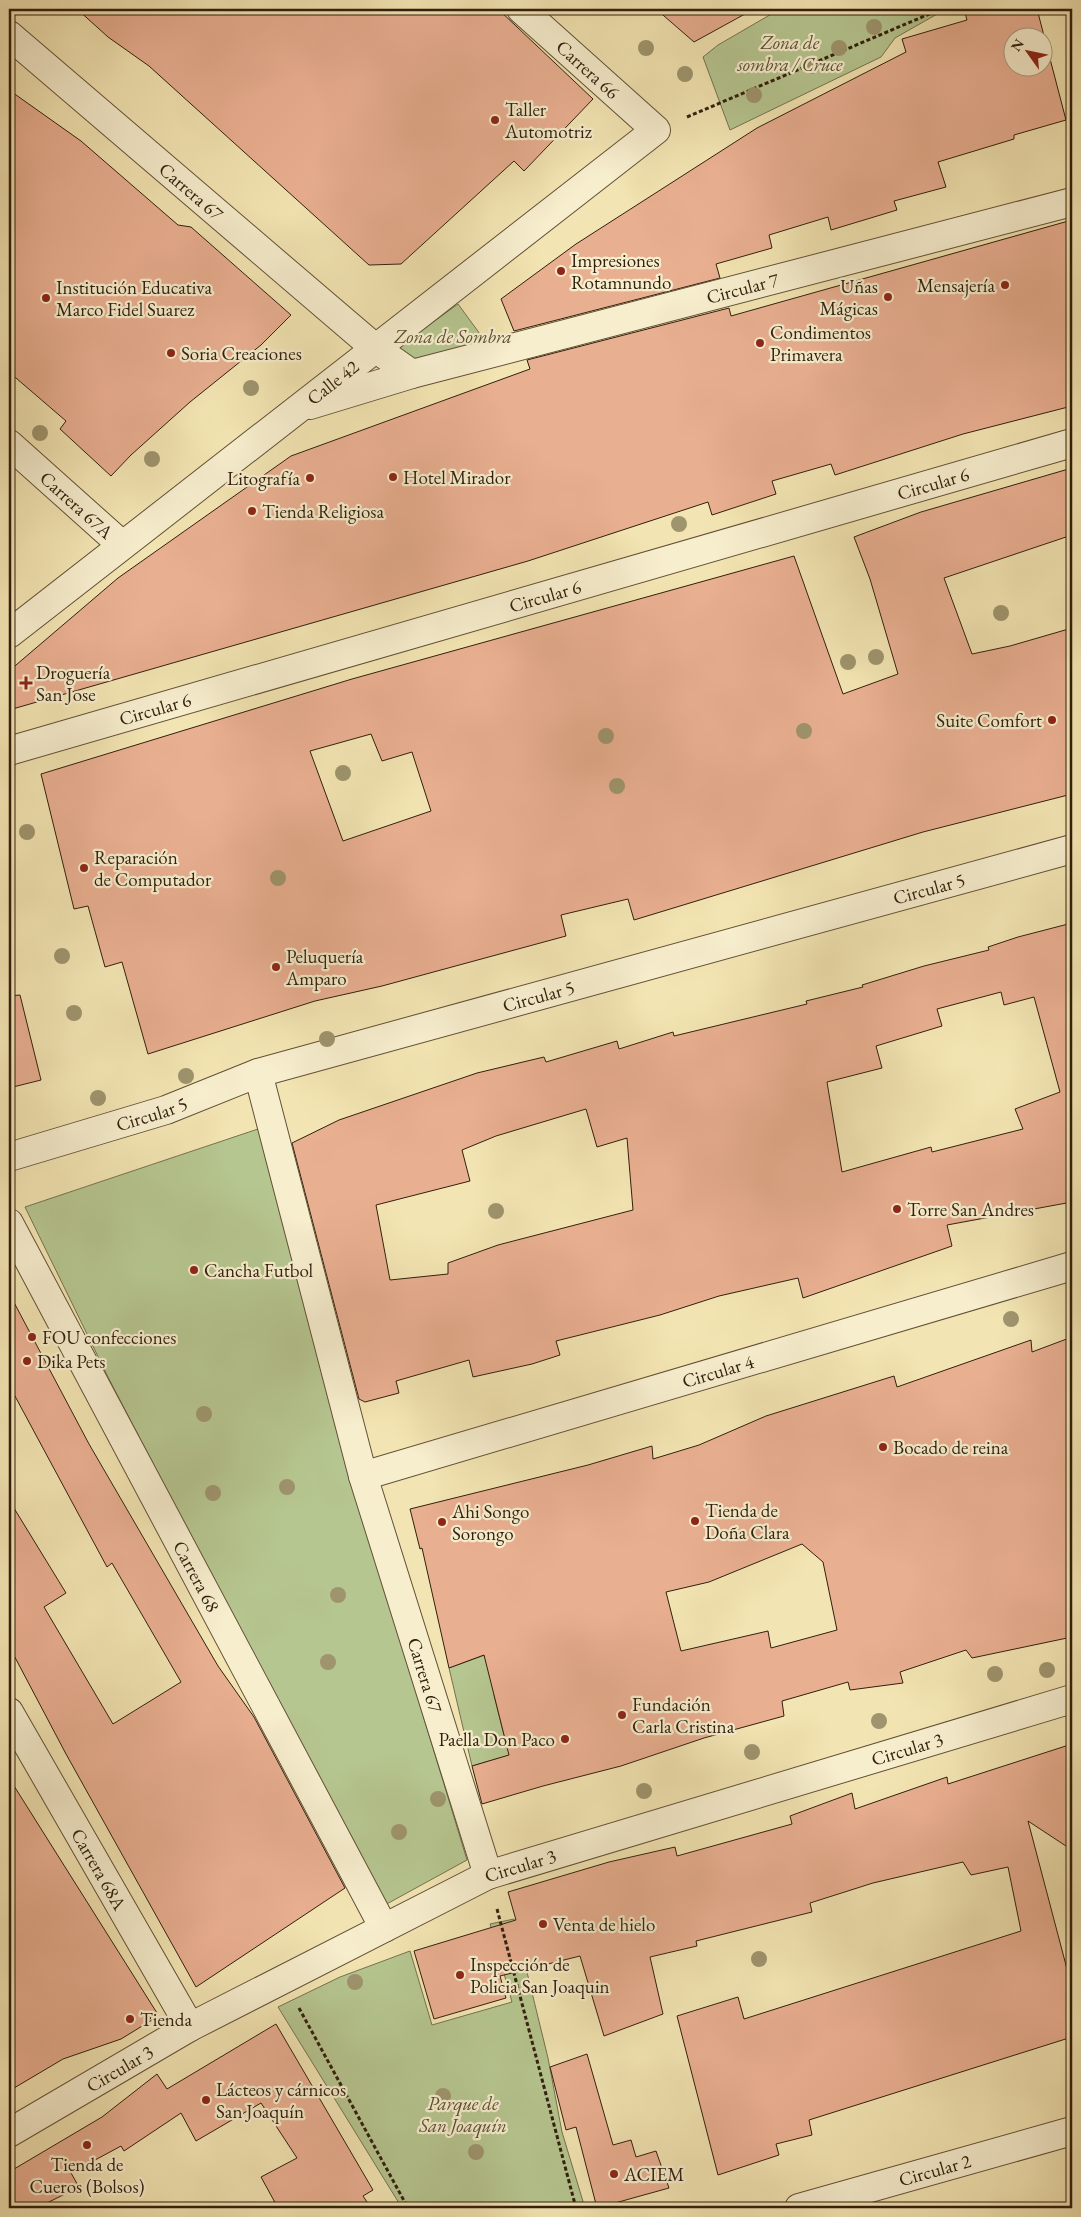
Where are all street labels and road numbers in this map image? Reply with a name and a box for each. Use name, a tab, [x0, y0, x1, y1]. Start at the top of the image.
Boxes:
street label: Carrera 66	[551, 34, 625, 104]
street label: Carrera 67	[154, 157, 229, 227]
street label: Circular 7	[704, 267, 782, 310]
street label: Calle 42	[302, 354, 364, 411]
street label: Circular 6	[894, 461, 972, 506]
street label: Carrera 67A	[34, 466, 119, 545]
street label: Circular 6	[506, 574, 584, 618]
street label: Circular 6	[116, 687, 194, 731]
street label: Circular 5	[890, 867, 968, 911]
street label: Circular 5	[500, 974, 578, 1018]
street label: Circular 5	[113, 1091, 191, 1137]
street label: Circular 4	[679, 1349, 758, 1394]
street label: Carrera 68	[167, 1536, 226, 1616]
street label: Carrera 67	[401, 1635, 449, 1717]
street label: Circular 3	[868, 1727, 946, 1772]
street label: Carrera 68A	[65, 1824, 133, 1915]
street label: Circular 3	[482, 1843, 559, 1888]
street label: Circular 3	[82, 2039, 158, 2098]
street label: Circular 2	[896, 2148, 974, 2192]

